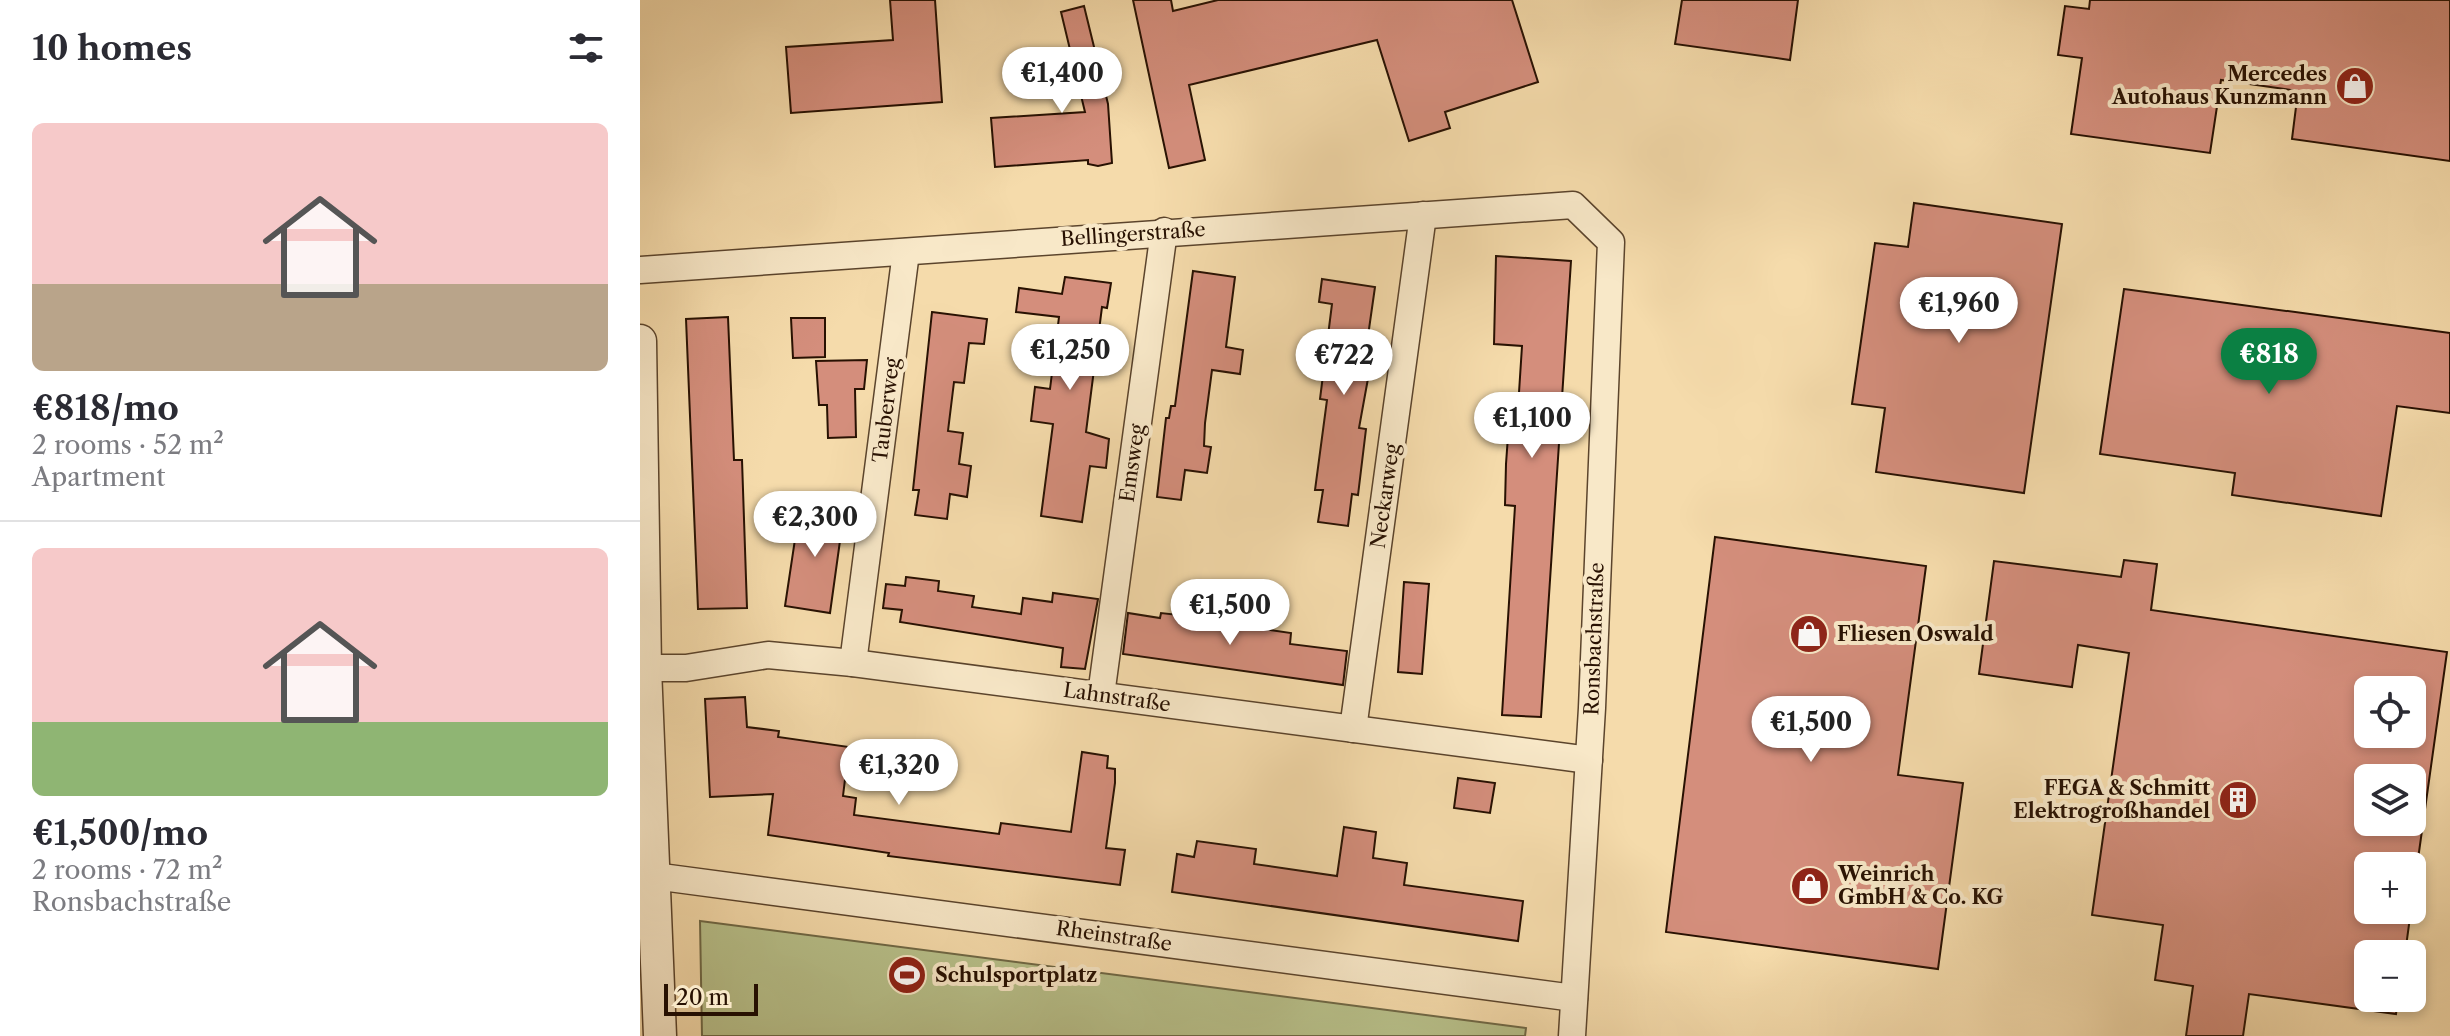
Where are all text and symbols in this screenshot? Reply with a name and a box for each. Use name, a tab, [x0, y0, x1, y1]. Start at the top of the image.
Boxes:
icon: filters	[564, 26, 608, 70]
text: 10 homes	[32, 27, 192, 69]
pin: €1,400	[997, 47, 1127, 115]
text: €1,400	[1020, 57, 1104, 89]
place label: Mercedes Autohaus Kunzmann	[2111, 62, 2327, 109]
shop icon: Mercedes Autohaus Kunzmann	[2334, 65, 2376, 107]
icon: home	[248, 175, 392, 319]
street label: Bellingerstraße	[1060, 217, 1206, 251]
pin: €1,960	[1894, 277, 2024, 345]
text: €1,960	[1918, 287, 2000, 319]
pin: €1,250	[1005, 324, 1135, 392]
pin: €818	[2222, 328, 2316, 396]
pin: €722	[1297, 329, 1391, 397]
text: €1,250	[1029, 334, 1111, 366]
text: €818	[2239, 338, 2299, 370]
text: €722	[1314, 339, 1374, 371]
street label: Tauberweg	[868, 356, 904, 464]
text: €818/mo	[32, 387, 179, 429]
pin: €1,100	[1467, 392, 1597, 460]
text: €1,100	[1492, 402, 1572, 434]
street label: Emsweg	[1115, 422, 1149, 504]
text: 2 rooms · 52 m²	[32, 429, 224, 461]
street label: Neckarweg	[1366, 442, 1404, 550]
text: Apartment	[32, 461, 165, 493]
pin: €2,300	[750, 491, 880, 559]
text: €2,300	[772, 501, 858, 533]
street label: Ronsbachstraße	[1579, 562, 1609, 716]
pin: €1,500	[1165, 579, 1295, 647]
text: €1,500	[1189, 589, 1271, 621]
icon: home	[248, 600, 392, 744]
shop icon: Fliesen Oswald	[1788, 613, 1830, 655]
place label: Fliesen Oswald	[1837, 622, 1994, 646]
map controls	[2354, 676, 2426, 1012]
button: locate	[2354, 676, 2426, 748]
street label: Lahnstraße	[1062, 678, 1172, 716]
pin: €1,500	[1746, 696, 1876, 764]
text: €1,500	[1770, 706, 1852, 738]
pin: €1,320	[834, 739, 964, 807]
text: €1,320	[858, 749, 940, 781]
button: layers	[2354, 764, 2426, 836]
place label: FEGA & Schmitt Elektrogroßhandel	[2013, 776, 2210, 823]
building icon: FEGA & Schmitt Elektrogroßhandel	[2217, 779, 2259, 821]
text: €1,500/mo	[32, 812, 208, 854]
button: +	[2354, 852, 2426, 924]
text: 2 rooms · 72 m²	[32, 854, 223, 886]
place label: Weinrich GmbH & Co. KG	[1837, 862, 2003, 909]
shop icon: Weinrich GmbH & Co. KG	[1789, 865, 1831, 907]
text: Ronsbachstraße	[32, 886, 231, 918]
street label: Rheinstraße	[1055, 916, 1173, 956]
button: −	[2354, 940, 2426, 1012]
sports icon: Schulsportplatz	[886, 954, 928, 996]
place label: Schulsportplatz	[935, 963, 1097, 987]
scale bar	[664, 980, 758, 1016]
text: 20 m	[676, 984, 729, 1011]

